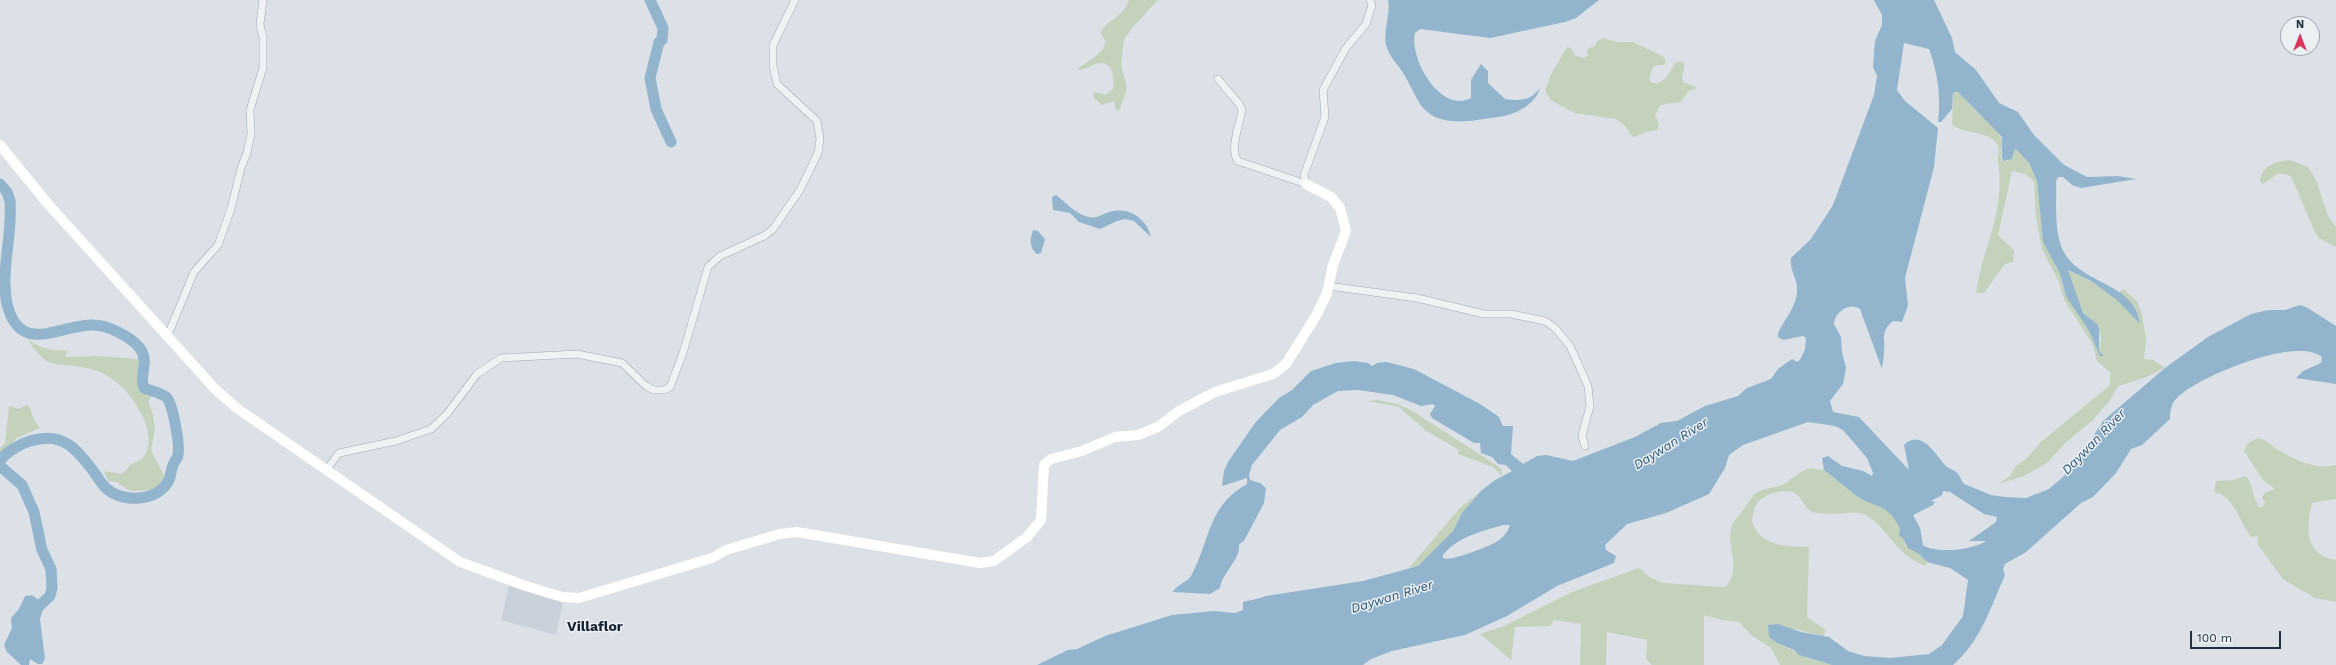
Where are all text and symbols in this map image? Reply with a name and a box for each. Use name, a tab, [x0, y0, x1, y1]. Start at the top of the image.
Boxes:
north arrow	[2280, 16, 2320, 56]
text: N	[2296, 18, 2304, 31]
water label: Daywan River	[2059, 406, 2129, 478]
water label: Daywan River	[1631, 415, 1711, 473]
water label: Daywan River	[1349, 577, 1435, 617]
district label: Villaflor	[567, 619, 623, 635]
scale bar	[2192, 623, 2283, 649]
text: 100 m	[2197, 631, 2232, 645]

